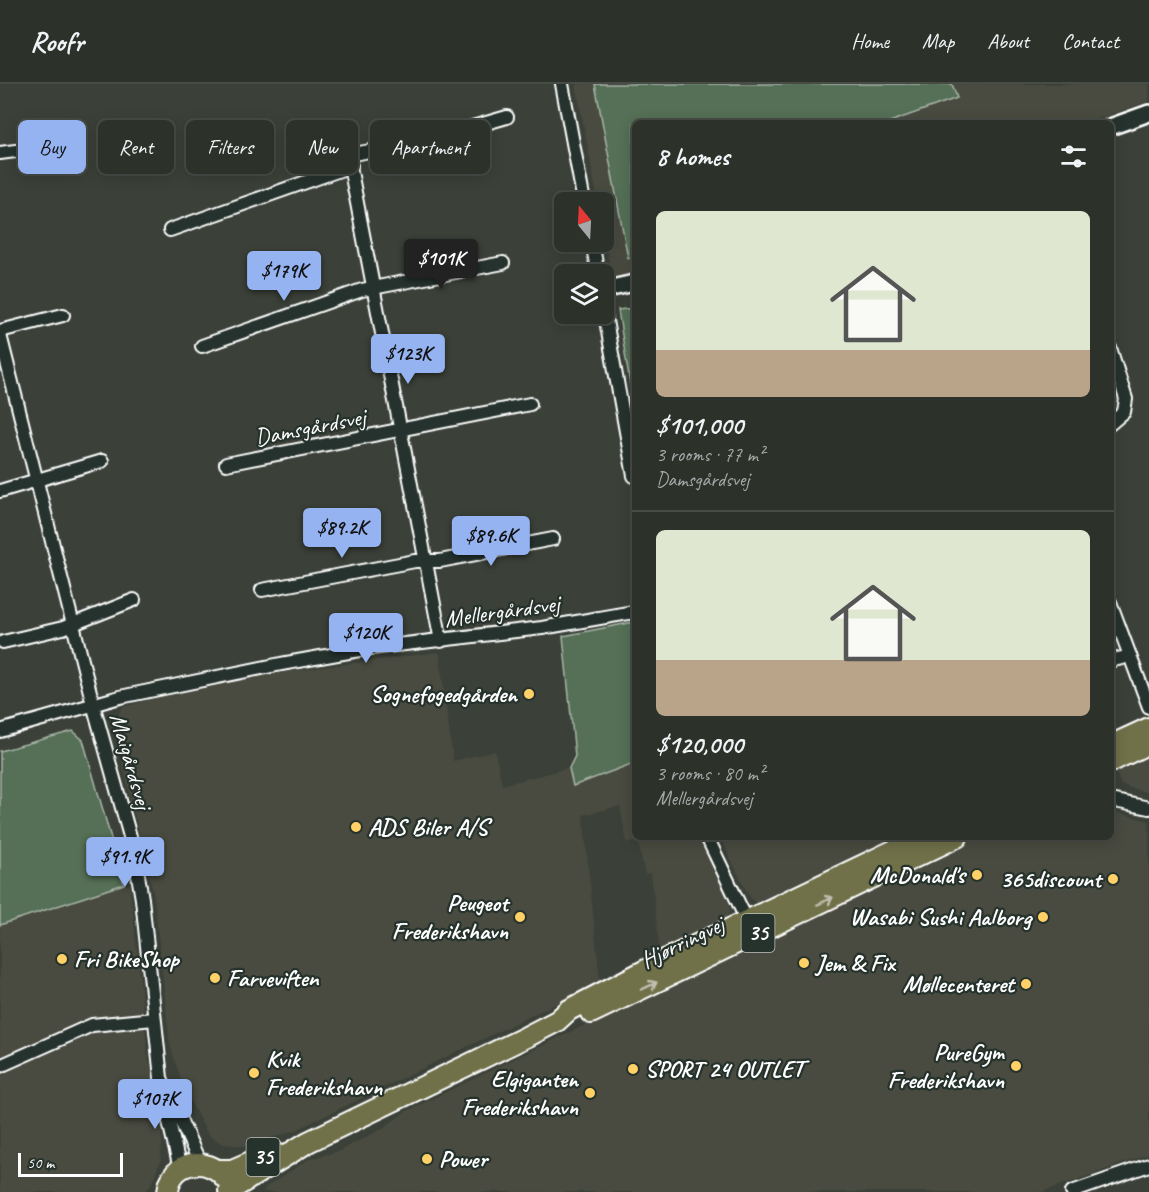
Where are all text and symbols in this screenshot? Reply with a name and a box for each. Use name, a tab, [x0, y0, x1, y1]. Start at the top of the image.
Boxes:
text: Roofr	[30, 24, 84, 59]
text: Home	[851, 28, 889, 54]
text: Map	[922, 28, 954, 54]
text: About	[987, 28, 1029, 54]
text: Contact	[1062, 28, 1119, 54]
chip: Buy	[18, 120, 86, 174]
chip: Rent	[98, 120, 174, 174]
chip: Filters	[186, 120, 274, 174]
chip: New	[286, 120, 358, 174]
chip: Apartment	[370, 120, 490, 174]
text: 8 homes	[656, 140, 729, 173]
icon: filters	[1057, 140, 1090, 173]
north arrow	[554, 192, 614, 252]
map controls	[554, 192, 614, 324]
pin: $101K	[399, 239, 483, 290]
text: $101K	[418, 246, 464, 271]
icon: home	[819, 250, 927, 358]
pin: $179K	[242, 251, 326, 302]
text: $179K	[261, 258, 307, 283]
button: layers	[554, 264, 614, 324]
pin: $123K	[366, 334, 450, 385]
text: $123K	[385, 341, 431, 366]
street label: Damsgårdsvej	[252, 401, 371, 452]
text: $101,000	[656, 409, 743, 442]
text: 3 rooms · 77 m²	[656, 442, 764, 467]
text: Damsgårdsvej	[656, 467, 749, 492]
pin: $89.2K	[293, 508, 391, 559]
text: $89.2K	[317, 515, 367, 540]
pin: $89.6K	[442, 516, 540, 567]
text: $89.6K	[466, 523, 516, 548]
icon: home	[819, 569, 927, 677]
street label: Mellergårdsvej	[443, 588, 564, 634]
pin: $120K	[324, 613, 408, 664]
text: $120K	[343, 620, 389, 645]
place label: Sognefogedgården	[370, 679, 519, 709]
marker: Sognefogedgården	[522, 687, 536, 701]
street label: Maigårdsvej	[103, 710, 160, 815]
text: $120,000	[656, 728, 743, 761]
text: 3 rooms · 80 m²	[656, 761, 764, 786]
text: Mellergårdsvej	[656, 786, 752, 811]
place label: ADS Biler A/S	[368, 812, 493, 842]
marker: ADS Biler A/S	[349, 820, 363, 834]
pin: $91.9K	[76, 837, 174, 888]
text: $91.9K	[100, 844, 150, 869]
place label: McDonald's	[870, 860, 968, 890]
place label: 365discount	[1000, 864, 1104, 894]
marker: McDonald's	[970, 868, 984, 882]
marker: 365discount	[1106, 872, 1120, 886]
place label: Peugeot Frederikshavn	[392, 888, 511, 946]
one-way arrow	[815, 894, 833, 906]
place label: Wasabi Sushi Aalborg	[850, 902, 1033, 932]
street label: Hjørringvej	[635, 908, 731, 975]
marker: Peugeot Frederikshavn	[513, 910, 527, 924]
marker: Wasabi Sushi Aalborg	[1036, 910, 1050, 924]
road number: 35	[742, 914, 774, 952]
place label: Fri BikeShop	[74, 944, 180, 974]
place label: Jem & Fix	[814, 948, 896, 978]
marker: Fri BikeShop	[55, 952, 69, 966]
marker: Jem & Fix	[797, 956, 811, 970]
place label: Farveviften	[227, 963, 319, 993]
place label: Møllecenteret	[903, 969, 1017, 999]
marker: Farveviften	[208, 971, 222, 985]
marker: Møllecenteret	[1019, 977, 1033, 991]
one-way arrow	[640, 980, 658, 991]
place label: PureGym Frederikshavn	[888, 1037, 1005, 1095]
place label: Kvik Frederikshavn	[266, 1044, 383, 1102]
place label: SPORT 24 OUTLET	[645, 1054, 811, 1084]
marker: PureGym Frederikshavn	[1009, 1059, 1023, 1073]
marker: SPORT 24 OUTLET	[626, 1062, 640, 1076]
place label: Elgiganten Frederikshavn	[462, 1064, 580, 1122]
marker: Kvik Frederikshavn	[247, 1066, 261, 1080]
pin: $107K	[113, 1079, 197, 1130]
text: $107K	[132, 1086, 178, 1111]
marker: Elgiganten Frederikshavn	[583, 1086, 597, 1100]
road number: 35	[246, 1138, 280, 1176]
place label: Power	[439, 1144, 489, 1174]
scale bar	[18, 1150, 123, 1178]
marker: Power	[420, 1152, 434, 1166]
text: 50 m	[27, 1153, 54, 1173]

